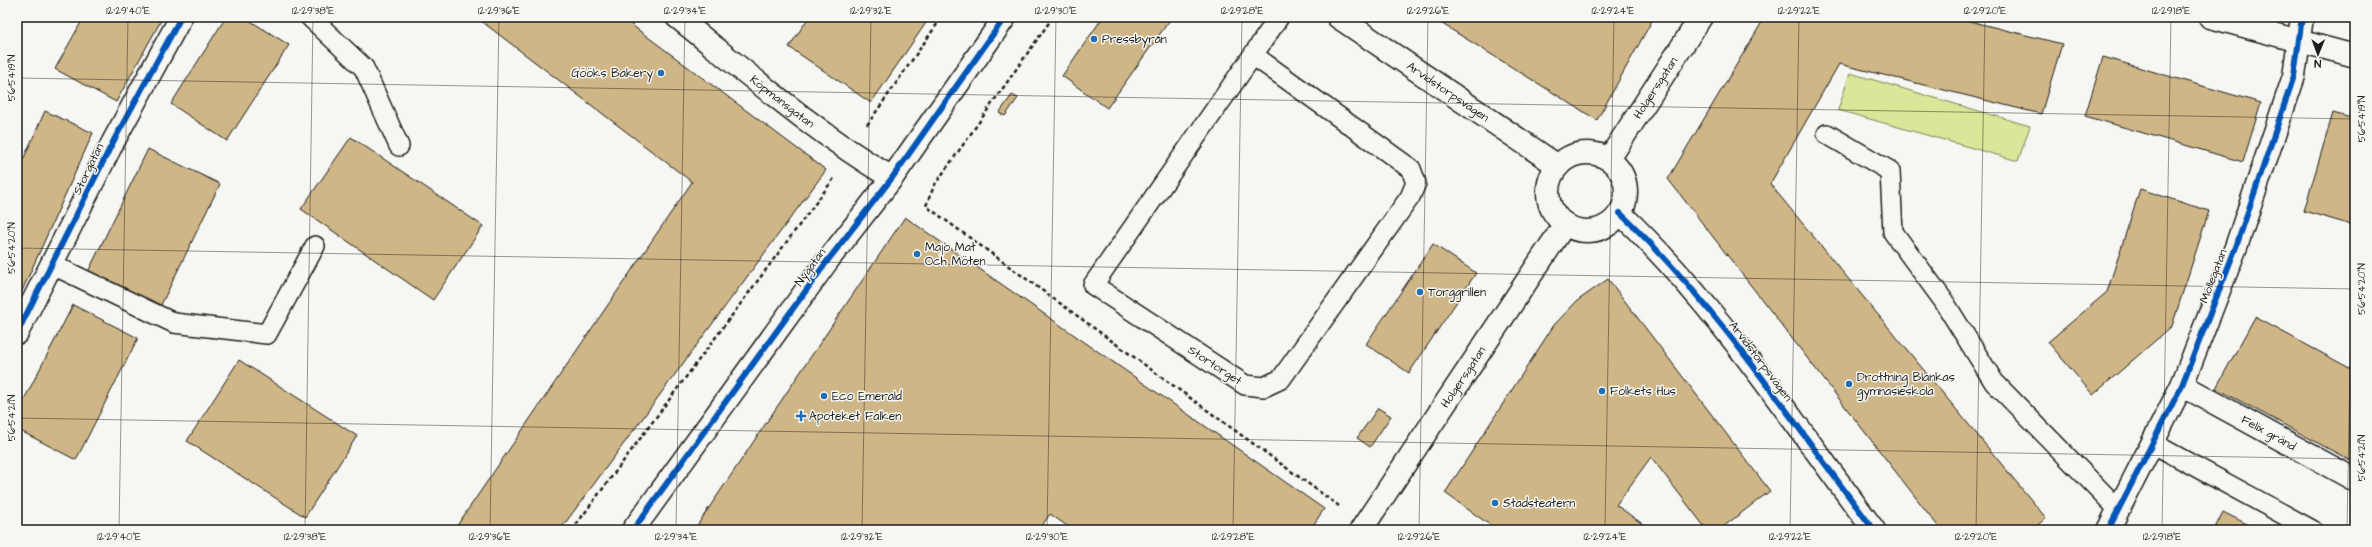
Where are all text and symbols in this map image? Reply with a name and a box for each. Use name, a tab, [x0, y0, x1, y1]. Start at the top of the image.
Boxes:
text: 12°29'40"E	[106, 4, 150, 18]
text: 12°29'38"E	[292, 4, 334, 18]
text: 12°29'36"E	[478, 4, 520, 18]
text: 12°29'34"E	[664, 4, 706, 18]
text: 12°29'32"E	[850, 4, 892, 18]
text: 12°29'30"E	[1035, 4, 1077, 18]
text: 12°29'28"E	[1221, 4, 1263, 18]
text: 12°29'26"E	[1407, 4, 1449, 18]
text: 12°29'24"E	[1591, 4, 1635, 18]
text: 12°29'22"E	[1778, 4, 1820, 18]
text: 12°29'20"E	[1964, 4, 2006, 18]
text: 12°29'18"E	[2152, 4, 2190, 18]
place label: Pressbyrån	[1102, 31, 1167, 49]
marker: Pressbyrån	[1089, 34, 1099, 44]
north arrow	[2298, 34, 2338, 74]
street label: Holgersgatan	[1629, 54, 1682, 122]
text: 56°54'19"N	[5, 55, 19, 101]
text: N	[2314, 56, 2321, 71]
street label: Arvidstorpsvägen	[1403, 58, 1493, 126]
place label: Gööks Bakery	[571, 65, 653, 83]
marker: Gööks Bakery	[656, 68, 666, 78]
street label: Köpmansgatan	[746, 71, 818, 132]
text: 56°54'19"N	[2355, 96, 2369, 142]
street label: Storgatan	[69, 141, 109, 198]
text: 56°54'20"N	[5, 222, 19, 274]
place label: Majo Mat Och Möten	[925, 239, 985, 270]
street label: Nygatan	[791, 245, 831, 290]
street label: Möllegatan	[2195, 247, 2232, 306]
marker: Majo Mat Och Möten	[912, 249, 922, 259]
text: 56°54'20"N	[2355, 263, 2369, 315]
place label: Torggrillen	[1428, 284, 1486, 302]
marker: Torggrillen	[1415, 287, 1425, 297]
street label: Arvidstorpsvägen	[1724, 318, 1796, 406]
street label: Stortorget	[1184, 341, 1245, 390]
street label: Holgersgatan	[1437, 343, 1490, 411]
place label: Drottning Blankas gymnasieskola	[1857, 369, 1955, 401]
marker: Drottning Blankas gymnasieskola	[1844, 379, 1854, 389]
place label: Folkets Hus	[1610, 383, 1676, 400]
marker: Folkets Hus	[1597, 386, 1607, 396]
place label: Eco Emerald	[832, 388, 902, 405]
marker: Eco Emerald	[819, 391, 829, 401]
text: 56°54'21"N	[5, 395, 19, 441]
place label: Apoteket Falken	[809, 408, 901, 425]
marker: Apoteket Falken	[796, 411, 806, 421]
street label: Felix gränd	[2238, 411, 2299, 455]
text: 56°54'21"N	[2355, 435, 2369, 481]
place label: Stadsteatern	[1503, 495, 1575, 512]
marker: Stadsteatern	[1490, 498, 1500, 508]
text: 12°29'40"E	[97, 530, 141, 544]
text: 12°29'38"E	[284, 530, 326, 544]
text: 12°29'36"E	[469, 530, 511, 544]
text: 12°29'34"E	[655, 530, 697, 544]
text: 12°29'32"E	[841, 530, 883, 544]
text: 12°29'30"E	[1026, 530, 1068, 544]
text: 12°29'28"E	[1212, 530, 1254, 544]
text: 12°29'26"E	[1398, 530, 1440, 544]
text: 12°29'24"E	[1583, 530, 1627, 544]
text: 12°29'22"E	[1769, 530, 1811, 544]
text: 12°29'20"E	[1955, 530, 1997, 544]
text: 12°29'18"E	[2143, 530, 2181, 544]

